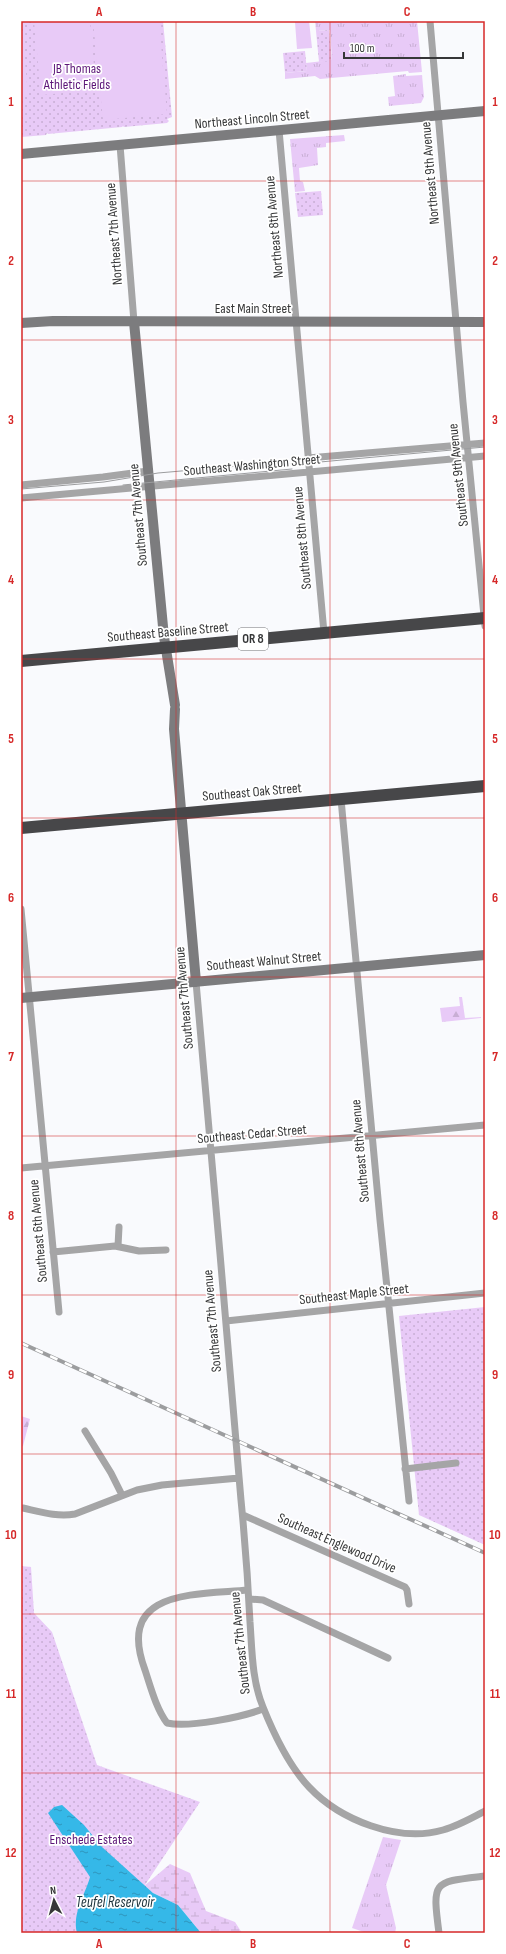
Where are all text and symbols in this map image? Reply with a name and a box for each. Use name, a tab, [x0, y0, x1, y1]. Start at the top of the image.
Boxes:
text: A	[95, 4, 103, 20]
text: B	[250, 4, 256, 20]
text: C	[404, 4, 411, 20]
scale bar	[344, 34, 463, 60]
text: 100 m	[350, 41, 375, 56]
park label: JB Thomas Athletic Fields	[43, 60, 110, 93]
text: 1	[8, 94, 14, 110]
text: 1	[492, 94, 498, 110]
street label: Northeast Lincoln Street	[194, 106, 310, 132]
street label: Northeast 9th Avenue	[417, 121, 443, 225]
street label: Northeast 8th Avenue	[261, 175, 287, 279]
street label: Northeast 7th Avenue	[102, 182, 126, 286]
text: 2	[8, 253, 14, 269]
text: 2	[492, 253, 498, 269]
street label: East Main Street	[215, 300, 291, 317]
text: 3	[8, 412, 14, 428]
text: 3	[492, 412, 498, 428]
street label: Southeast 9th Avenue	[444, 423, 472, 527]
street label: Southeast Washington Street	[183, 451, 321, 479]
street label: Southeast 7th Avenue	[125, 463, 151, 567]
street label: Southeast 8th Avenue	[289, 486, 315, 590]
text: 4	[8, 572, 14, 588]
text: 4	[492, 572, 498, 588]
street label: Southeast Baseline Street	[107, 618, 229, 646]
road number: OR 8	[238, 628, 268, 650]
text: 5	[8, 731, 14, 747]
text: 5	[492, 731, 498, 747]
street label: Southeast Oak Street	[202, 779, 302, 805]
text: 6	[8, 890, 14, 906]
text: 6	[492, 890, 498, 906]
street label: Southeast 7th Avenue	[171, 946, 197, 1050]
street label: Southeast Walnut Street	[206, 948, 322, 974]
text: 7	[8, 1049, 14, 1065]
text: 7	[492, 1049, 498, 1065]
street label: Southeast 8th Avenue	[347, 1099, 373, 1203]
street label: Southeast Cedar Street	[197, 1121, 307, 1147]
street label: Southeast 6th Avenue	[25, 1179, 51, 1283]
text: 8	[8, 1208, 14, 1224]
text: 8	[492, 1208, 498, 1224]
street label: Southeast 7th Avenue	[199, 1269, 225, 1373]
street label: Southeast Maple Street	[298, 1280, 410, 1308]
text: 9	[8, 1367, 14, 1383]
text: 9	[492, 1367, 498, 1383]
street label: Southeast Englewood Drive	[275, 1509, 399, 1577]
text: 10	[5, 1527, 17, 1543]
text: 10	[489, 1527, 501, 1543]
street label: Southeast 7th Avenue	[226, 1591, 254, 1695]
text: 11	[6, 1686, 16, 1702]
text: 11	[490, 1686, 500, 1702]
park label: Enschede Estates	[50, 1831, 132, 1848]
text: 12	[6, 1845, 17, 1861]
text: 12	[490, 1845, 501, 1861]
north arrow	[34, 1880, 74, 1920]
text: N	[49, 1884, 57, 1897]
water label: Teufel Reservoir	[76, 1893, 155, 1912]
text: A	[95, 1936, 103, 1952]
text: B	[250, 1936, 256, 1952]
text: C	[404, 1936, 411, 1952]

